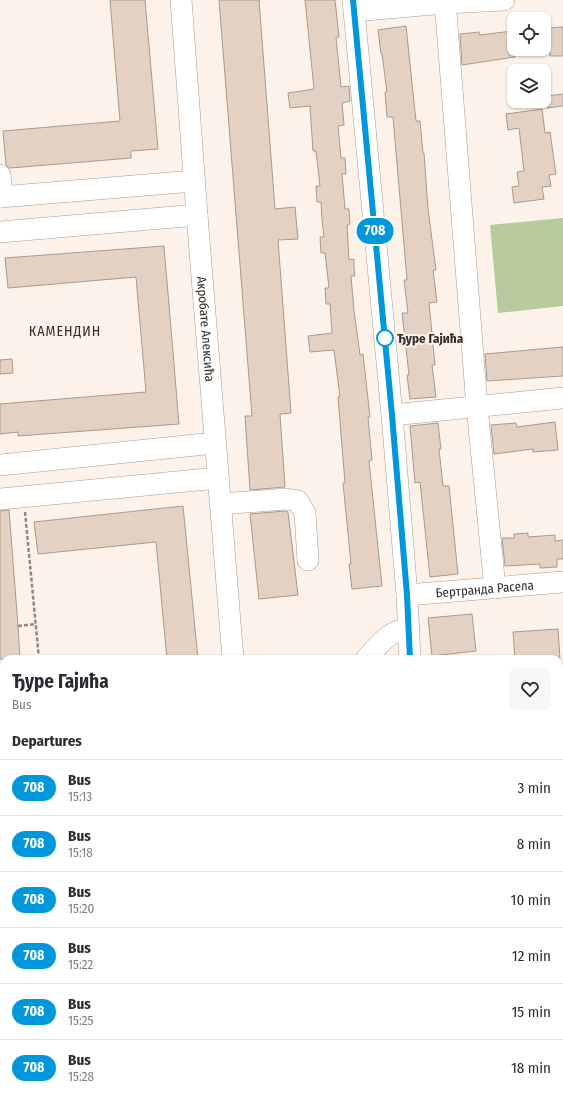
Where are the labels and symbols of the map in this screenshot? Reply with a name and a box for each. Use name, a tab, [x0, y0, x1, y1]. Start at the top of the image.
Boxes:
line badge: 708	[352, 218, 398, 244]
street label: Акробате Алексића	[194, 276, 218, 382]
district label: КАМЕНДИН	[29, 323, 101, 340]
marker: Ђуре Гајића	[376, 329, 394, 347]
place label: Ђуре Гајића	[397, 331, 464, 346]
street label: Бертранда Расела	[435, 577, 534, 600]

